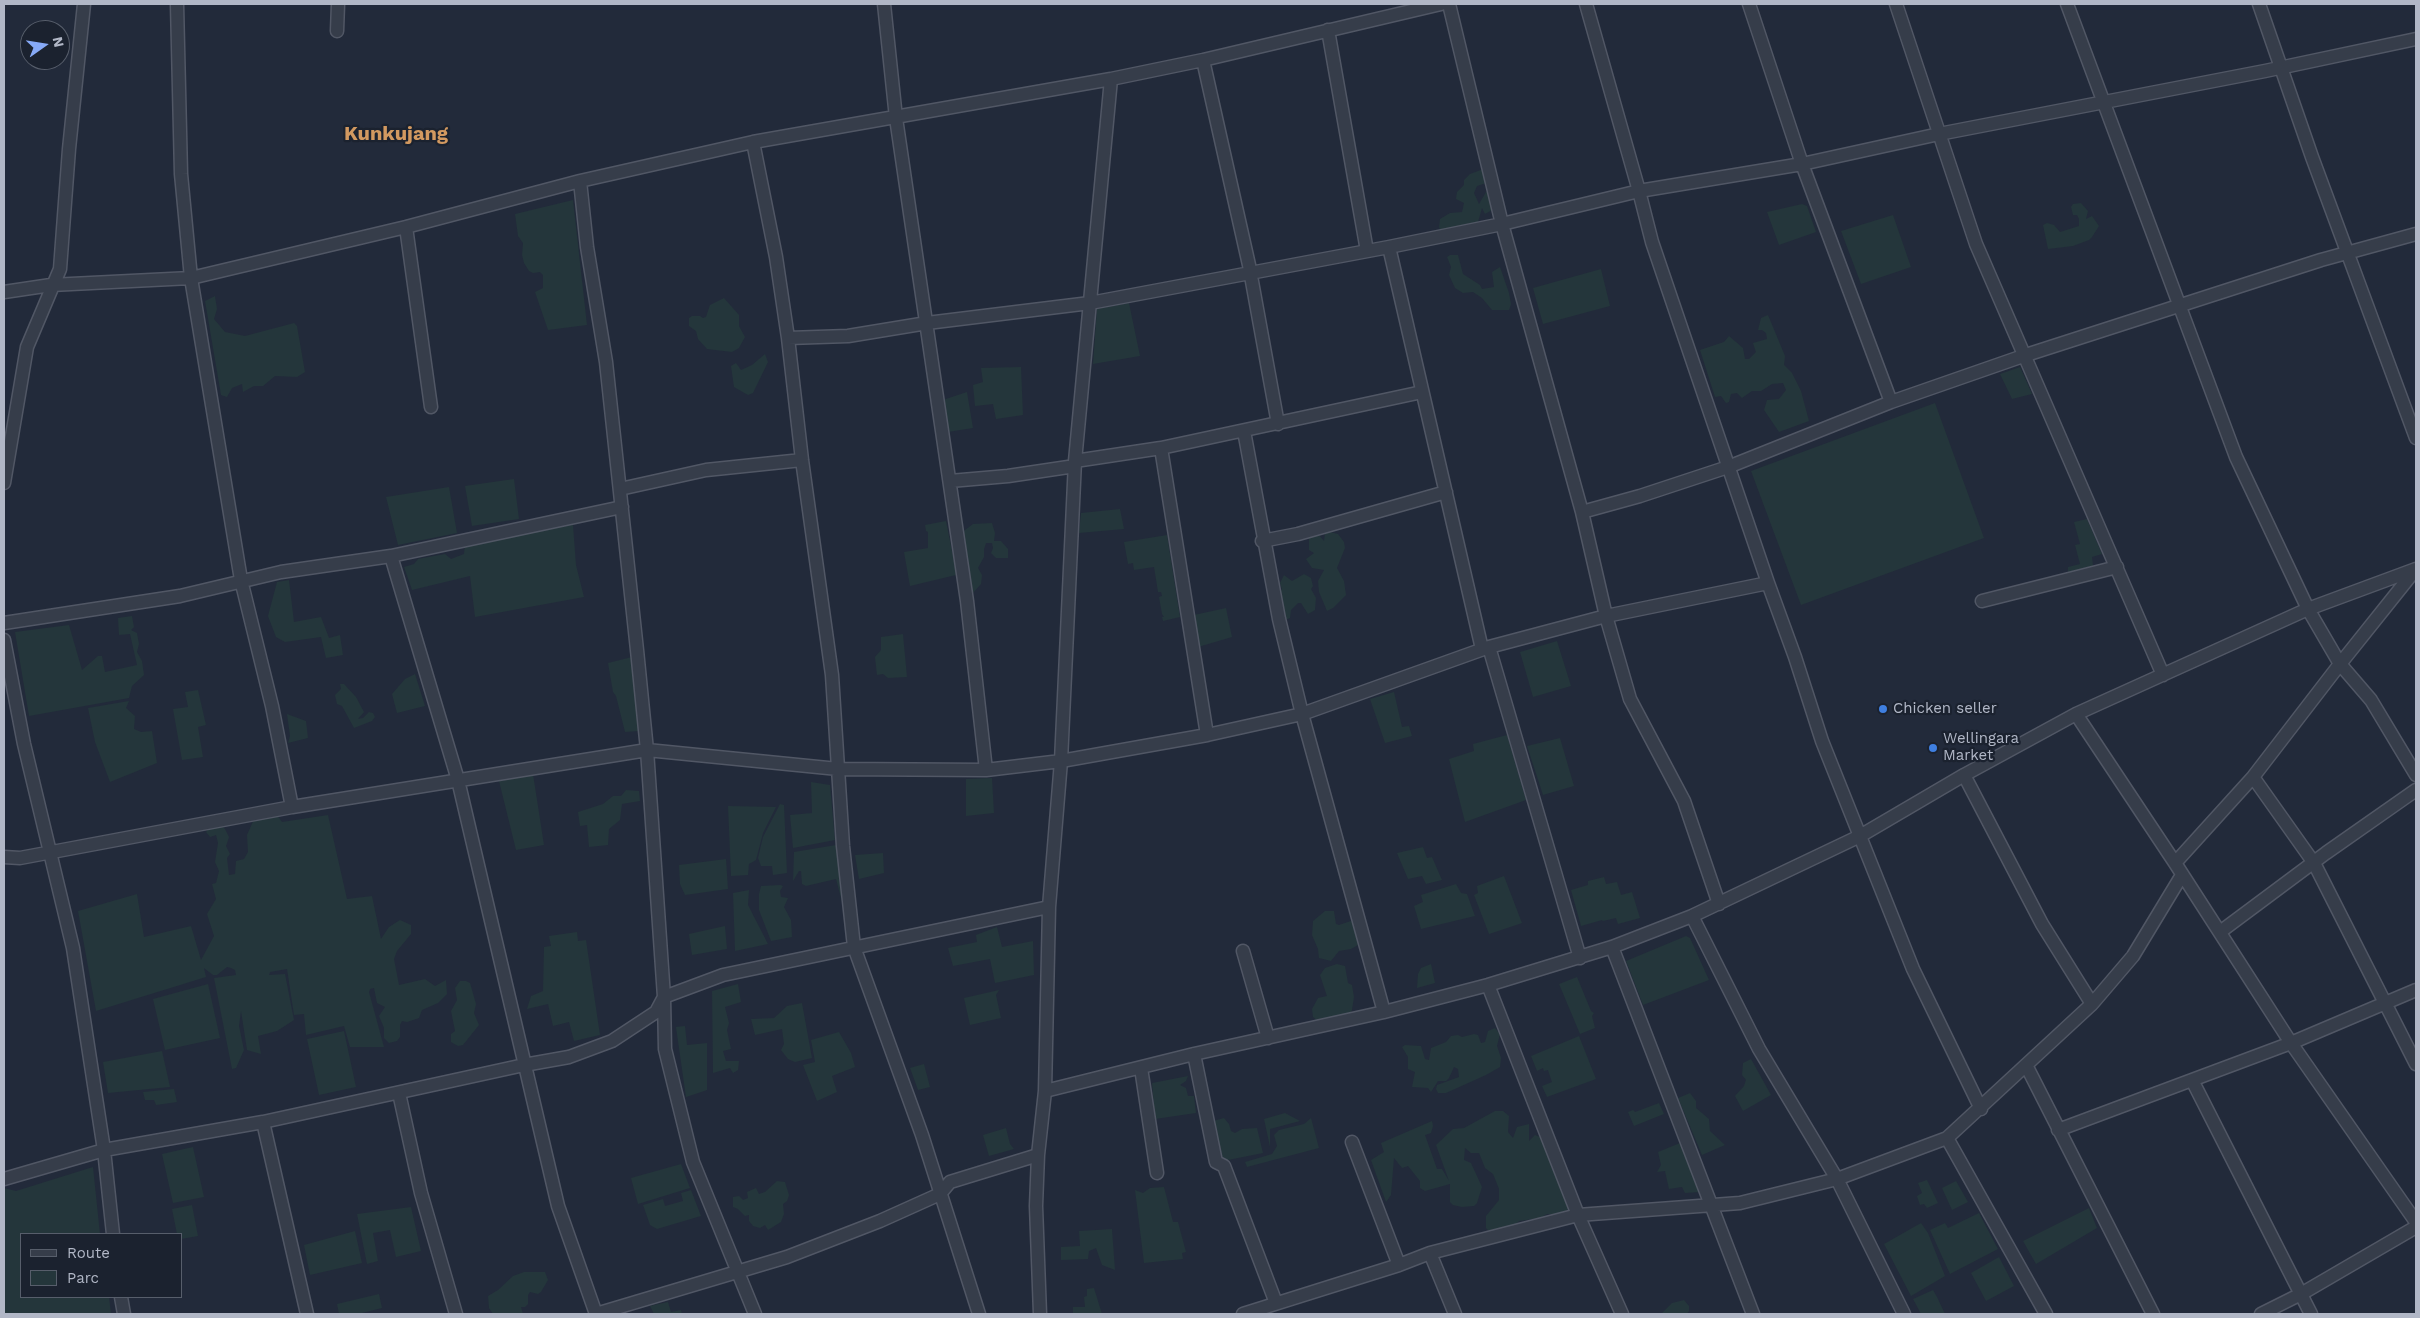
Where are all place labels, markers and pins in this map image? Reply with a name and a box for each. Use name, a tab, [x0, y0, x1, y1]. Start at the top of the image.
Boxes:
place label: Chicken seller	[1893, 700, 1997, 718]
marker: Chicken seller	[1877, 703, 1889, 715]
place label: Wellingara Market	[1943, 730, 2019, 765]
marker: Wellingara Market	[1927, 742, 1939, 754]

